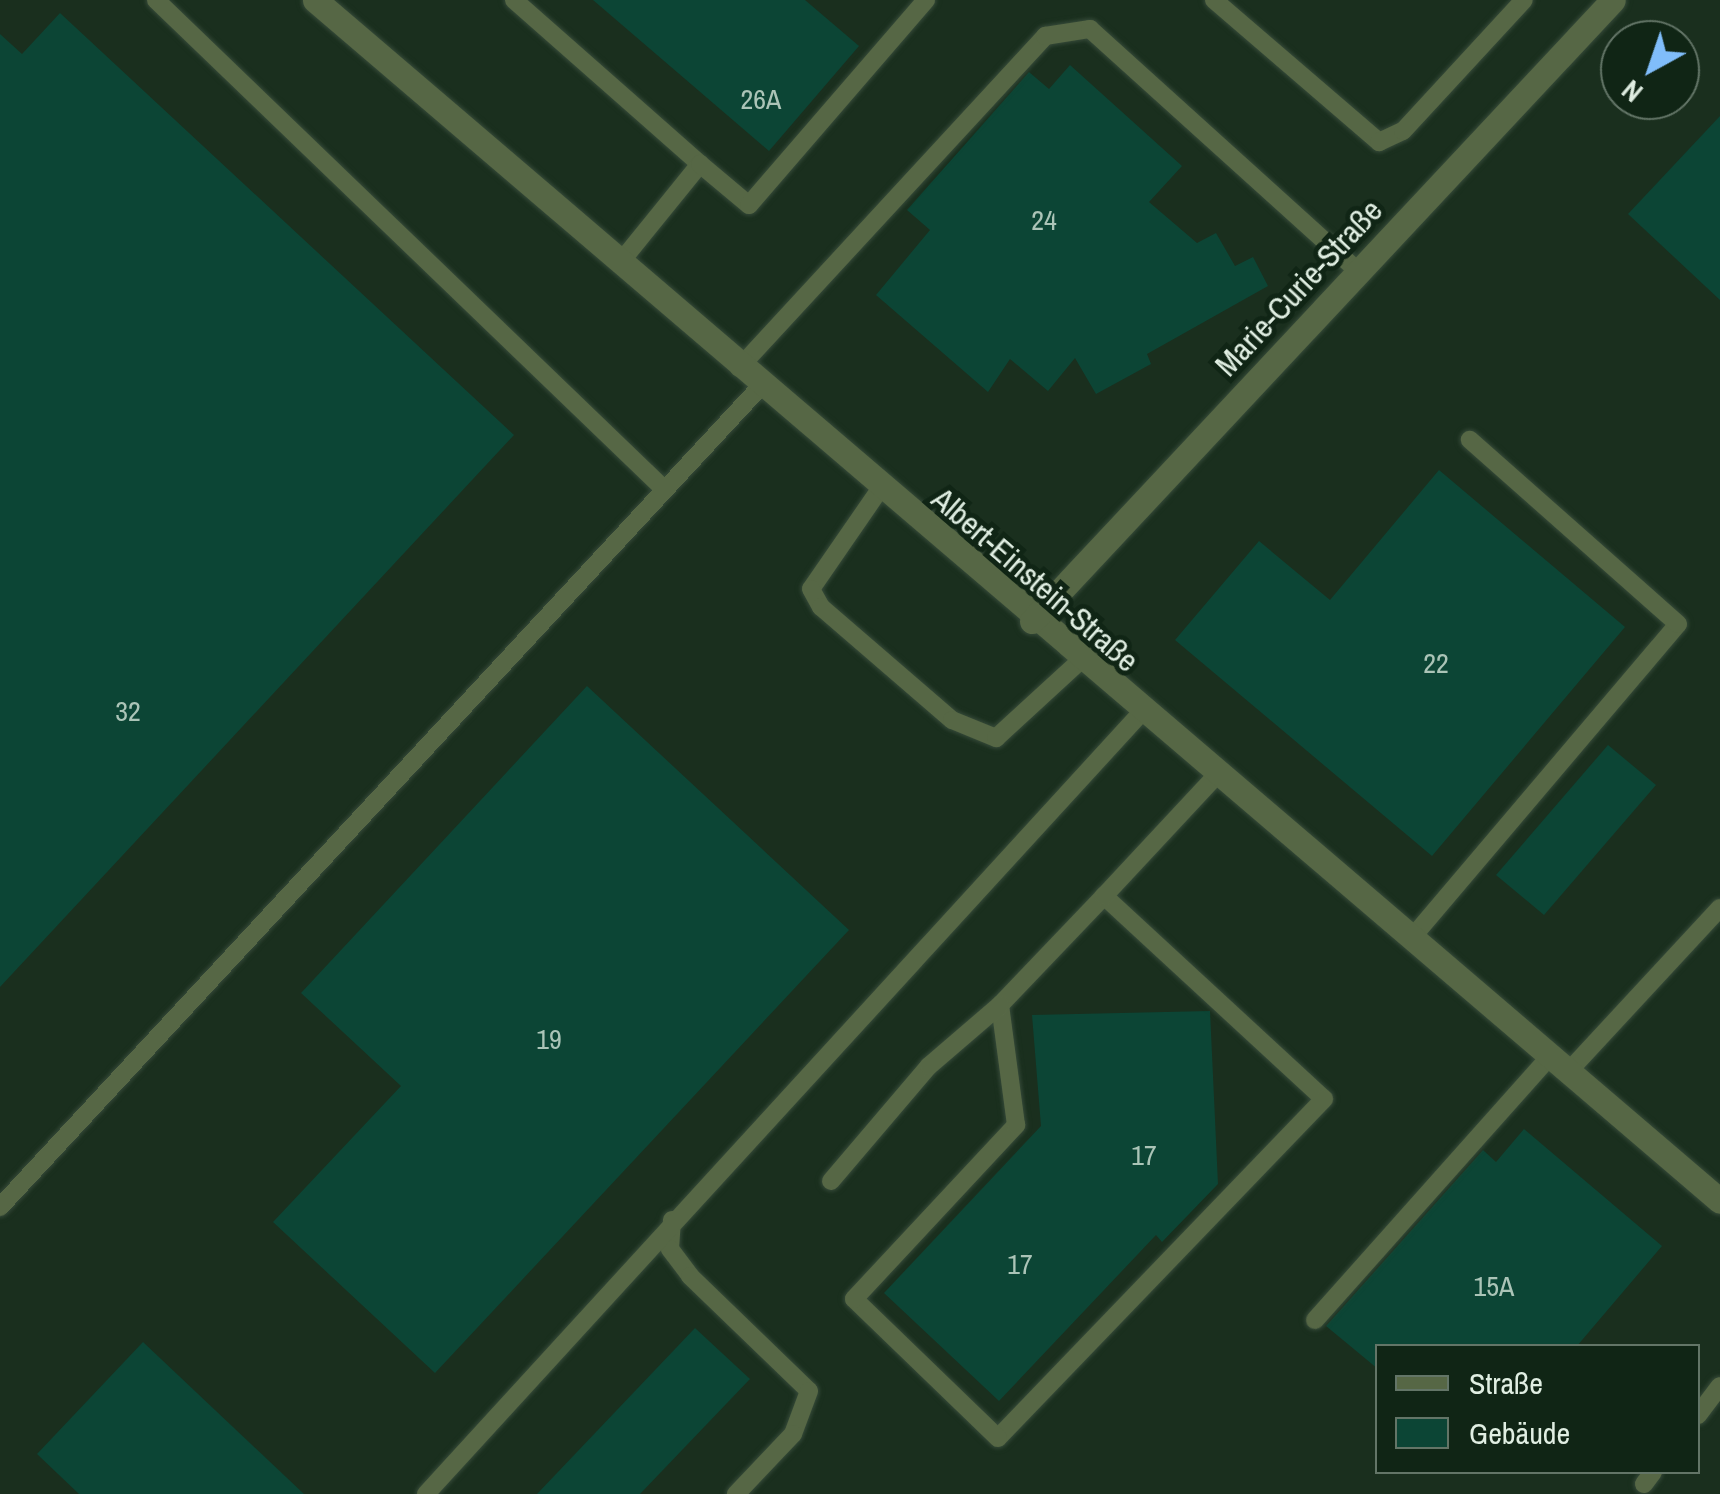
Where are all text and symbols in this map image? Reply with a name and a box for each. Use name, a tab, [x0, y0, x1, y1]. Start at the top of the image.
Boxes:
north arrow	[1600, 20, 1700, 120]
text: N	[1613, 72, 1651, 111]
house number: 26A	[741, 82, 781, 116]
street label: Marie-Curie-Straße	[1207, 192, 1391, 384]
house number: 24	[1031, 203, 1057, 237]
street label: Albert-Einstein-Straße	[924, 480, 1146, 680]
house number: 22	[1423, 646, 1449, 680]
house number: 32	[115, 694, 141, 728]
house number: 19	[536, 1022, 562, 1056]
house number: 17	[1131, 1138, 1157, 1172]
house number: 17	[1007, 1247, 1033, 1281]
house number: 15A	[1474, 1269, 1514, 1303]
legend	[1375, 1344, 1700, 1474]
text: Straße	[1469, 1363, 1543, 1403]
text: Gebäude	[1469, 1413, 1570, 1453]

